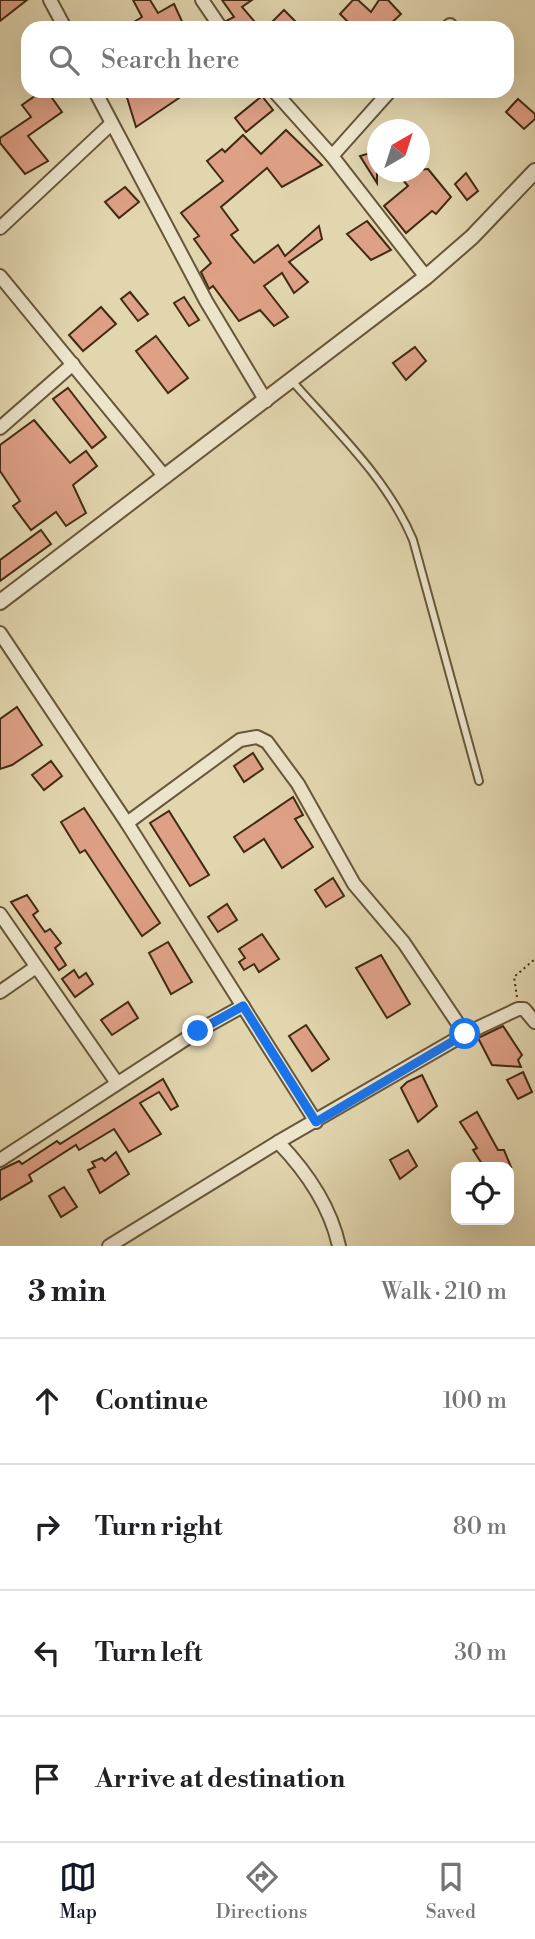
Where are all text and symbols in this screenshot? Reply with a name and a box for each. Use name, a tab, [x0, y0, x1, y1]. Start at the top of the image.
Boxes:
search box	[21, 21, 514, 98]
icon: search	[45, 41, 83, 79]
text: Search here	[101, 44, 240, 76]
north arrow	[367, 119, 430, 182]
route end	[182, 1015, 213, 1046]
route start	[449, 1018, 480, 1049]
map controls	[451, 1162, 514, 1225]
button: locate	[451, 1162, 514, 1225]
text: 3 min	[28, 1273, 106, 1311]
text: Walk · 210 m	[381, 1278, 507, 1306]
icon: ahead	[28, 1382, 66, 1420]
text: Continue	[95, 1385, 208, 1417]
text: 100 m	[442, 1387, 507, 1415]
icon: right	[28, 1508, 66, 1546]
text: Turn right	[95, 1511, 223, 1543]
text: 80 m	[453, 1513, 507, 1541]
icon: left	[28, 1634, 66, 1672]
text: Turn left	[95, 1637, 203, 1669]
text: 30 m	[454, 1639, 507, 1667]
icon: arrive	[28, 1760, 66, 1798]
text: Arrive at destination	[95, 1763, 345, 1795]
tab: Map	[59, 1858, 97, 1924]
tab: Directions	[216, 1858, 307, 1924]
tab: Saved	[426, 1858, 476, 1924]

